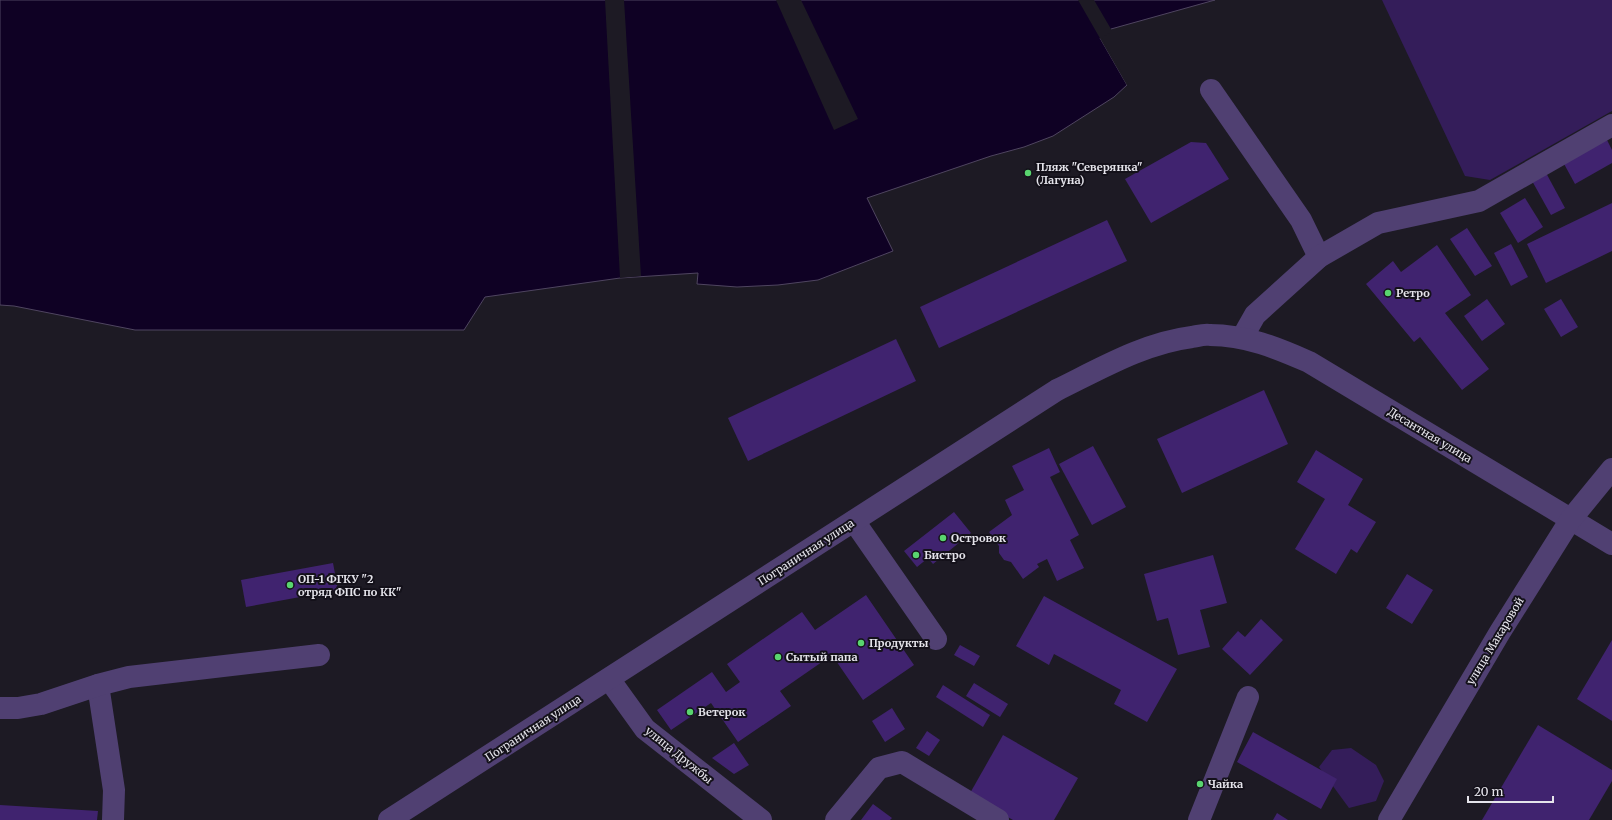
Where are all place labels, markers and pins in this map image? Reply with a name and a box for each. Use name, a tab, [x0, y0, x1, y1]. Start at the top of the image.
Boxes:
place label: Пляж "Северянка" (Лагуна)	[1036, 160, 1143, 187]
marker: Пляж "Северянка" (Лагуна)	[1023, 168, 1033, 178]
place label: Ретро	[1396, 286, 1430, 300]
marker: Ретро	[1383, 288, 1393, 298]
place label: Островок	[951, 531, 1007, 545]
marker: Островок	[938, 533, 948, 543]
place label: Бистро	[924, 548, 966, 562]
marker: Бистро	[911, 550, 921, 560]
place label: ОП-1 ФГКУ "2 отряд ФПС по КК"	[298, 572, 402, 599]
marker: ОП-1 ФГКУ "2 отряд ФПС по КК"	[285, 580, 295, 590]
place label: Продукты	[869, 636, 929, 650]
marker: Продукты	[856, 638, 866, 648]
place label: Сытый папа	[786, 650, 858, 664]
marker: Сытый папа	[773, 652, 783, 662]
place label: Ветерок	[698, 705, 746, 719]
marker: Ветерок	[685, 707, 695, 717]
place label: Чайка	[1208, 777, 1243, 791]
marker: Чайка	[1195, 779, 1205, 789]

